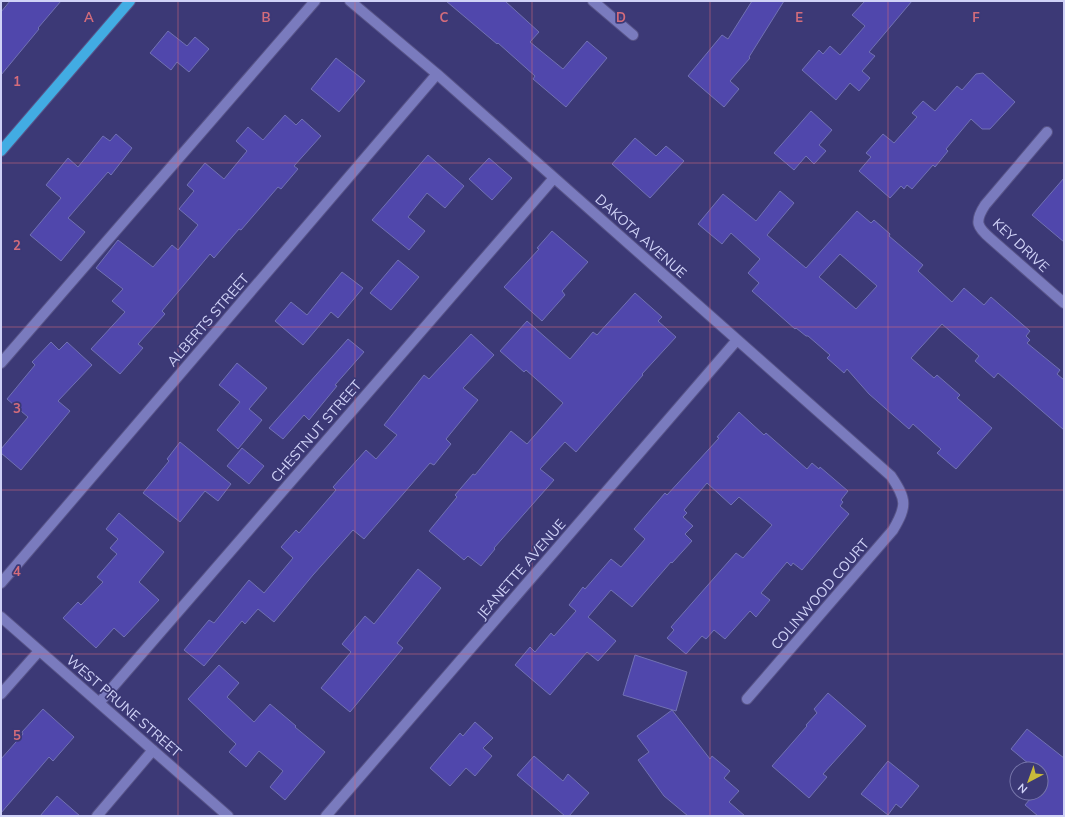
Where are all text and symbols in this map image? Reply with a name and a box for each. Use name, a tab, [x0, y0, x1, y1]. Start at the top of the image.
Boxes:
text: A	[84, 9, 94, 25]
text: B	[262, 9, 271, 25]
text: C	[440, 9, 449, 25]
text: D	[616, 9, 626, 25]
text: E	[795, 9, 803, 25]
text: F	[972, 9, 980, 25]
text: 1	[13, 73, 21, 89]
street label: DAKOTA AVENUE	[591, 190, 691, 282]
street label: KEY DRIVE	[989, 214, 1053, 276]
text: 2	[13, 237, 21, 253]
street label: ALBERTS STREET	[163, 270, 254, 370]
street label: CHESTNUT STREET	[267, 376, 366, 486]
text: 3	[13, 400, 21, 416]
street label: JEANETTE AVENUE	[473, 515, 569, 623]
street label: COLINWOOD COURT	[767, 534, 873, 653]
text: 4	[13, 563, 21, 579]
street label: WEST PRUNE STREET	[63, 651, 186, 761]
text: 5	[13, 727, 21, 743]
north arrow	[1009, 761, 1049, 801]
text: N	[1015, 781, 1030, 797]

